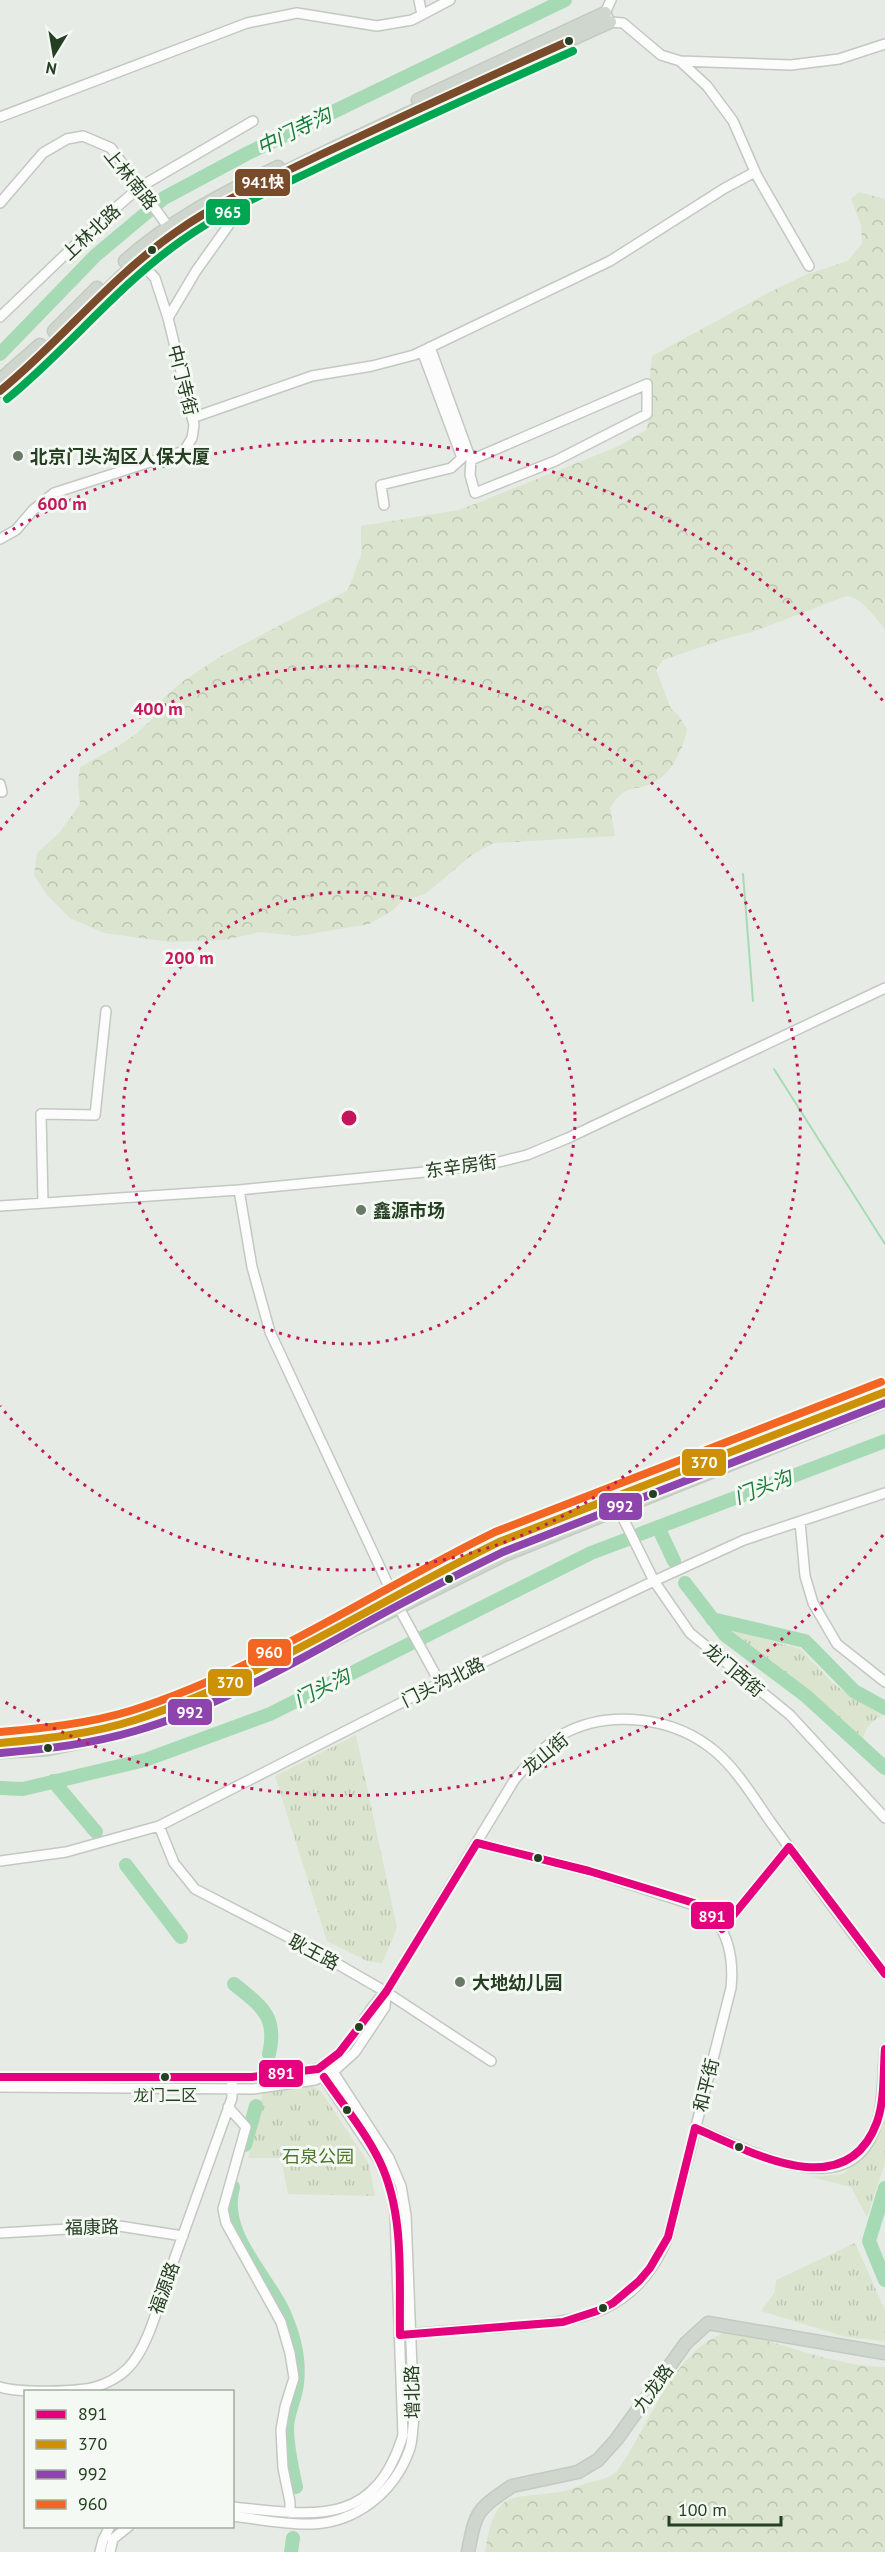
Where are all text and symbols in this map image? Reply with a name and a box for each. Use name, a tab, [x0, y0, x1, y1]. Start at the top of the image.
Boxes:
north arrow	[24, 24, 84, 84]
unlabelled marker	[563, 35, 575, 47]
text: N	[44, 58, 58, 80]
water label: 中门寺沟	[252, 101, 337, 160]
street label: 上林南路	[99, 144, 163, 214]
line badge: 941快	[234, 168, 291, 197]
text: 941快	[241, 172, 285, 192]
line badge: 965	[205, 198, 251, 226]
street label: 上林北路	[57, 199, 125, 265]
text: 965	[214, 202, 242, 222]
unlabelled marker	[146, 244, 158, 256]
street label: 中门寺街	[163, 342, 203, 418]
place label: 北京门头沟区人保大厦	[30, 445, 210, 468]
marker: 北京门头沟区人保大厦	[11, 449, 25, 463]
text: 600 m	[37, 492, 87, 515]
text: 400 m	[133, 697, 183, 720]
text: 200 m	[164, 946, 214, 969]
centre of rings	[339, 1108, 359, 1128]
street label: 东辛房街	[424, 1150, 498, 1182]
place label: 鑫源市场	[373, 1199, 445, 1222]
marker: 鑫源市场	[354, 1203, 368, 1217]
line badge: 370	[681, 1448, 727, 1477]
text: 370	[690, 1452, 718, 1472]
water label: 门头沟	[730, 1463, 798, 1510]
unlabelled marker	[647, 1488, 659, 1500]
line badge: 992	[598, 1492, 643, 1521]
text: 992	[606, 1496, 634, 1516]
unlabelled marker	[443, 1573, 455, 1585]
line badge: 960	[247, 1638, 292, 1667]
street label: 龙门西街	[699, 1638, 769, 1702]
text: 960	[255, 1642, 283, 1662]
street label: 门头沟北路	[398, 1652, 488, 1712]
water label: 门头沟	[289, 1662, 356, 1713]
line badge: 370	[207, 1668, 253, 1697]
text: 370	[216, 1672, 244, 1692]
line badge: 992	[167, 1698, 213, 1726]
text: 992	[176, 1702, 204, 1722]
street label: 龙山街	[517, 1728, 573, 1780]
unlabelled marker	[42, 1742, 54, 1754]
unlabelled marker	[532, 1852, 544, 1864]
line badge: 891	[690, 1901, 735, 1930]
text: 891	[698, 1906, 726, 1926]
street label: 耿王路	[285, 1929, 343, 1975]
place label: 大地幼儿园	[472, 1971, 562, 1994]
marker: 大地幼儿园	[453, 1975, 467, 1989]
unlabelled marker	[353, 2021, 365, 2033]
street label: 和平街	[688, 2056, 724, 2114]
line badge: 891	[258, 2059, 304, 2088]
text: 891	[267, 2063, 295, 2083]
marker: 龙门二区	[159, 2071, 171, 2083]
place label: 龙门二区	[133, 2085, 197, 2105]
unlabelled marker	[341, 2104, 353, 2116]
unlabelled marker	[733, 2141, 745, 2153]
park label: 石泉公园	[282, 2145, 354, 2168]
street label: 福康路	[65, 2215, 119, 2239]
street label: 福源路	[144, 2259, 184, 2317]
unlabelled marker	[597, 2302, 609, 2314]
street label: 九龙路	[628, 2359, 678, 2417]
street label: 增北路	[400, 2365, 424, 2419]
legend	[24, 2390, 234, 2528]
text: 891	[78, 2402, 107, 2425]
text: 370	[78, 2432, 108, 2455]
text: 992	[78, 2462, 107, 2485]
scale bar	[669, 2489, 782, 2527]
text: 960	[78, 2492, 108, 2515]
text: 100 m	[678, 2498, 727, 2521]

